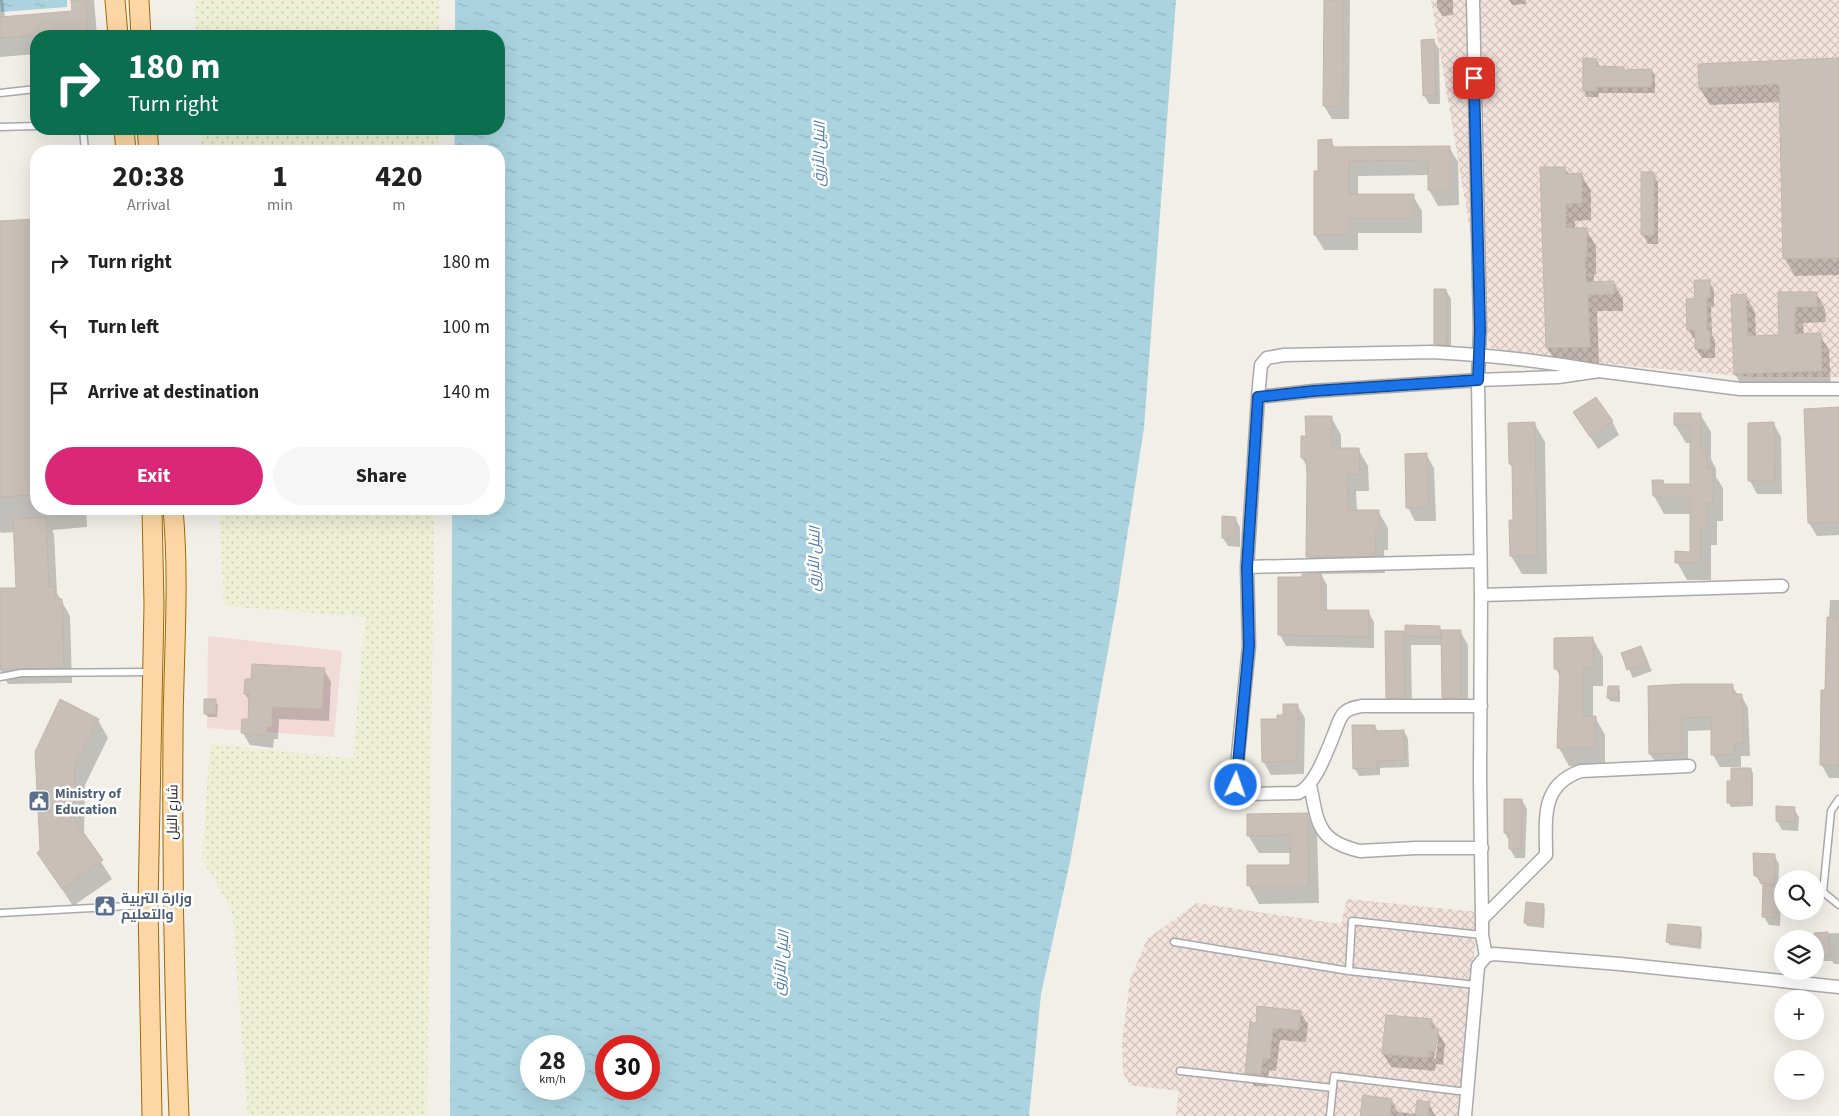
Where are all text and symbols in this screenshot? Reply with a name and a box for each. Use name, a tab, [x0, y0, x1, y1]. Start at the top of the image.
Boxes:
text: 180 m	[128, 42, 220, 92]
icon: right	[45, 50, 110, 115]
pin	[1453, 57, 1495, 99]
icon: arrive	[1460, 64, 1488, 92]
text: Turn right	[128, 88, 218, 120]
water label: النيل الأزرق	[808, 119, 831, 187]
text: 20:38	[112, 155, 185, 198]
text: 1	[272, 155, 288, 198]
text: 420	[375, 155, 423, 198]
text: Arrival	[127, 194, 170, 216]
text: min	[267, 194, 293, 216]
text: m	[392, 194, 406, 216]
icon: right	[45, 249, 73, 277]
text: Turn right	[88, 249, 172, 276]
text: 180 m	[442, 249, 490, 276]
icon: left	[45, 314, 73, 342]
text: Turn left	[88, 314, 159, 341]
text: 100 m	[442, 314, 490, 341]
icon: arrive	[45, 379, 73, 407]
text: Arrive at destination	[88, 379, 259, 406]
text: 140 m	[442, 379, 490, 406]
button: Exit	[45, 447, 263, 505]
button: Share	[273, 447, 490, 505]
water label: النيل الأزرق	[803, 524, 826, 592]
position arrow	[1209, 758, 1261, 810]
place label: Ministry of Education	[55, 784, 122, 820]
street label: شارع النيل	[163, 784, 183, 840]
public building icon: Ministry of Education	[27, 789, 51, 813]
map controls	[1774, 870, 1824, 1100]
button: search	[1774, 870, 1824, 920]
place label: وزارة التربية والتعليم	[121, 889, 192, 925]
public building icon: وزارة التربية والتعليم	[93, 894, 117, 918]
water label: النيل الأزرق	[768, 928, 795, 996]
button: layers	[1774, 930, 1824, 980]
button: +	[1774, 990, 1824, 1040]
speed limit sign: 30	[595, 1035, 660, 1100]
text: 28	[539, 1043, 566, 1079]
button: −	[1774, 1050, 1824, 1100]
text: km/h	[539, 1071, 566, 1088]

